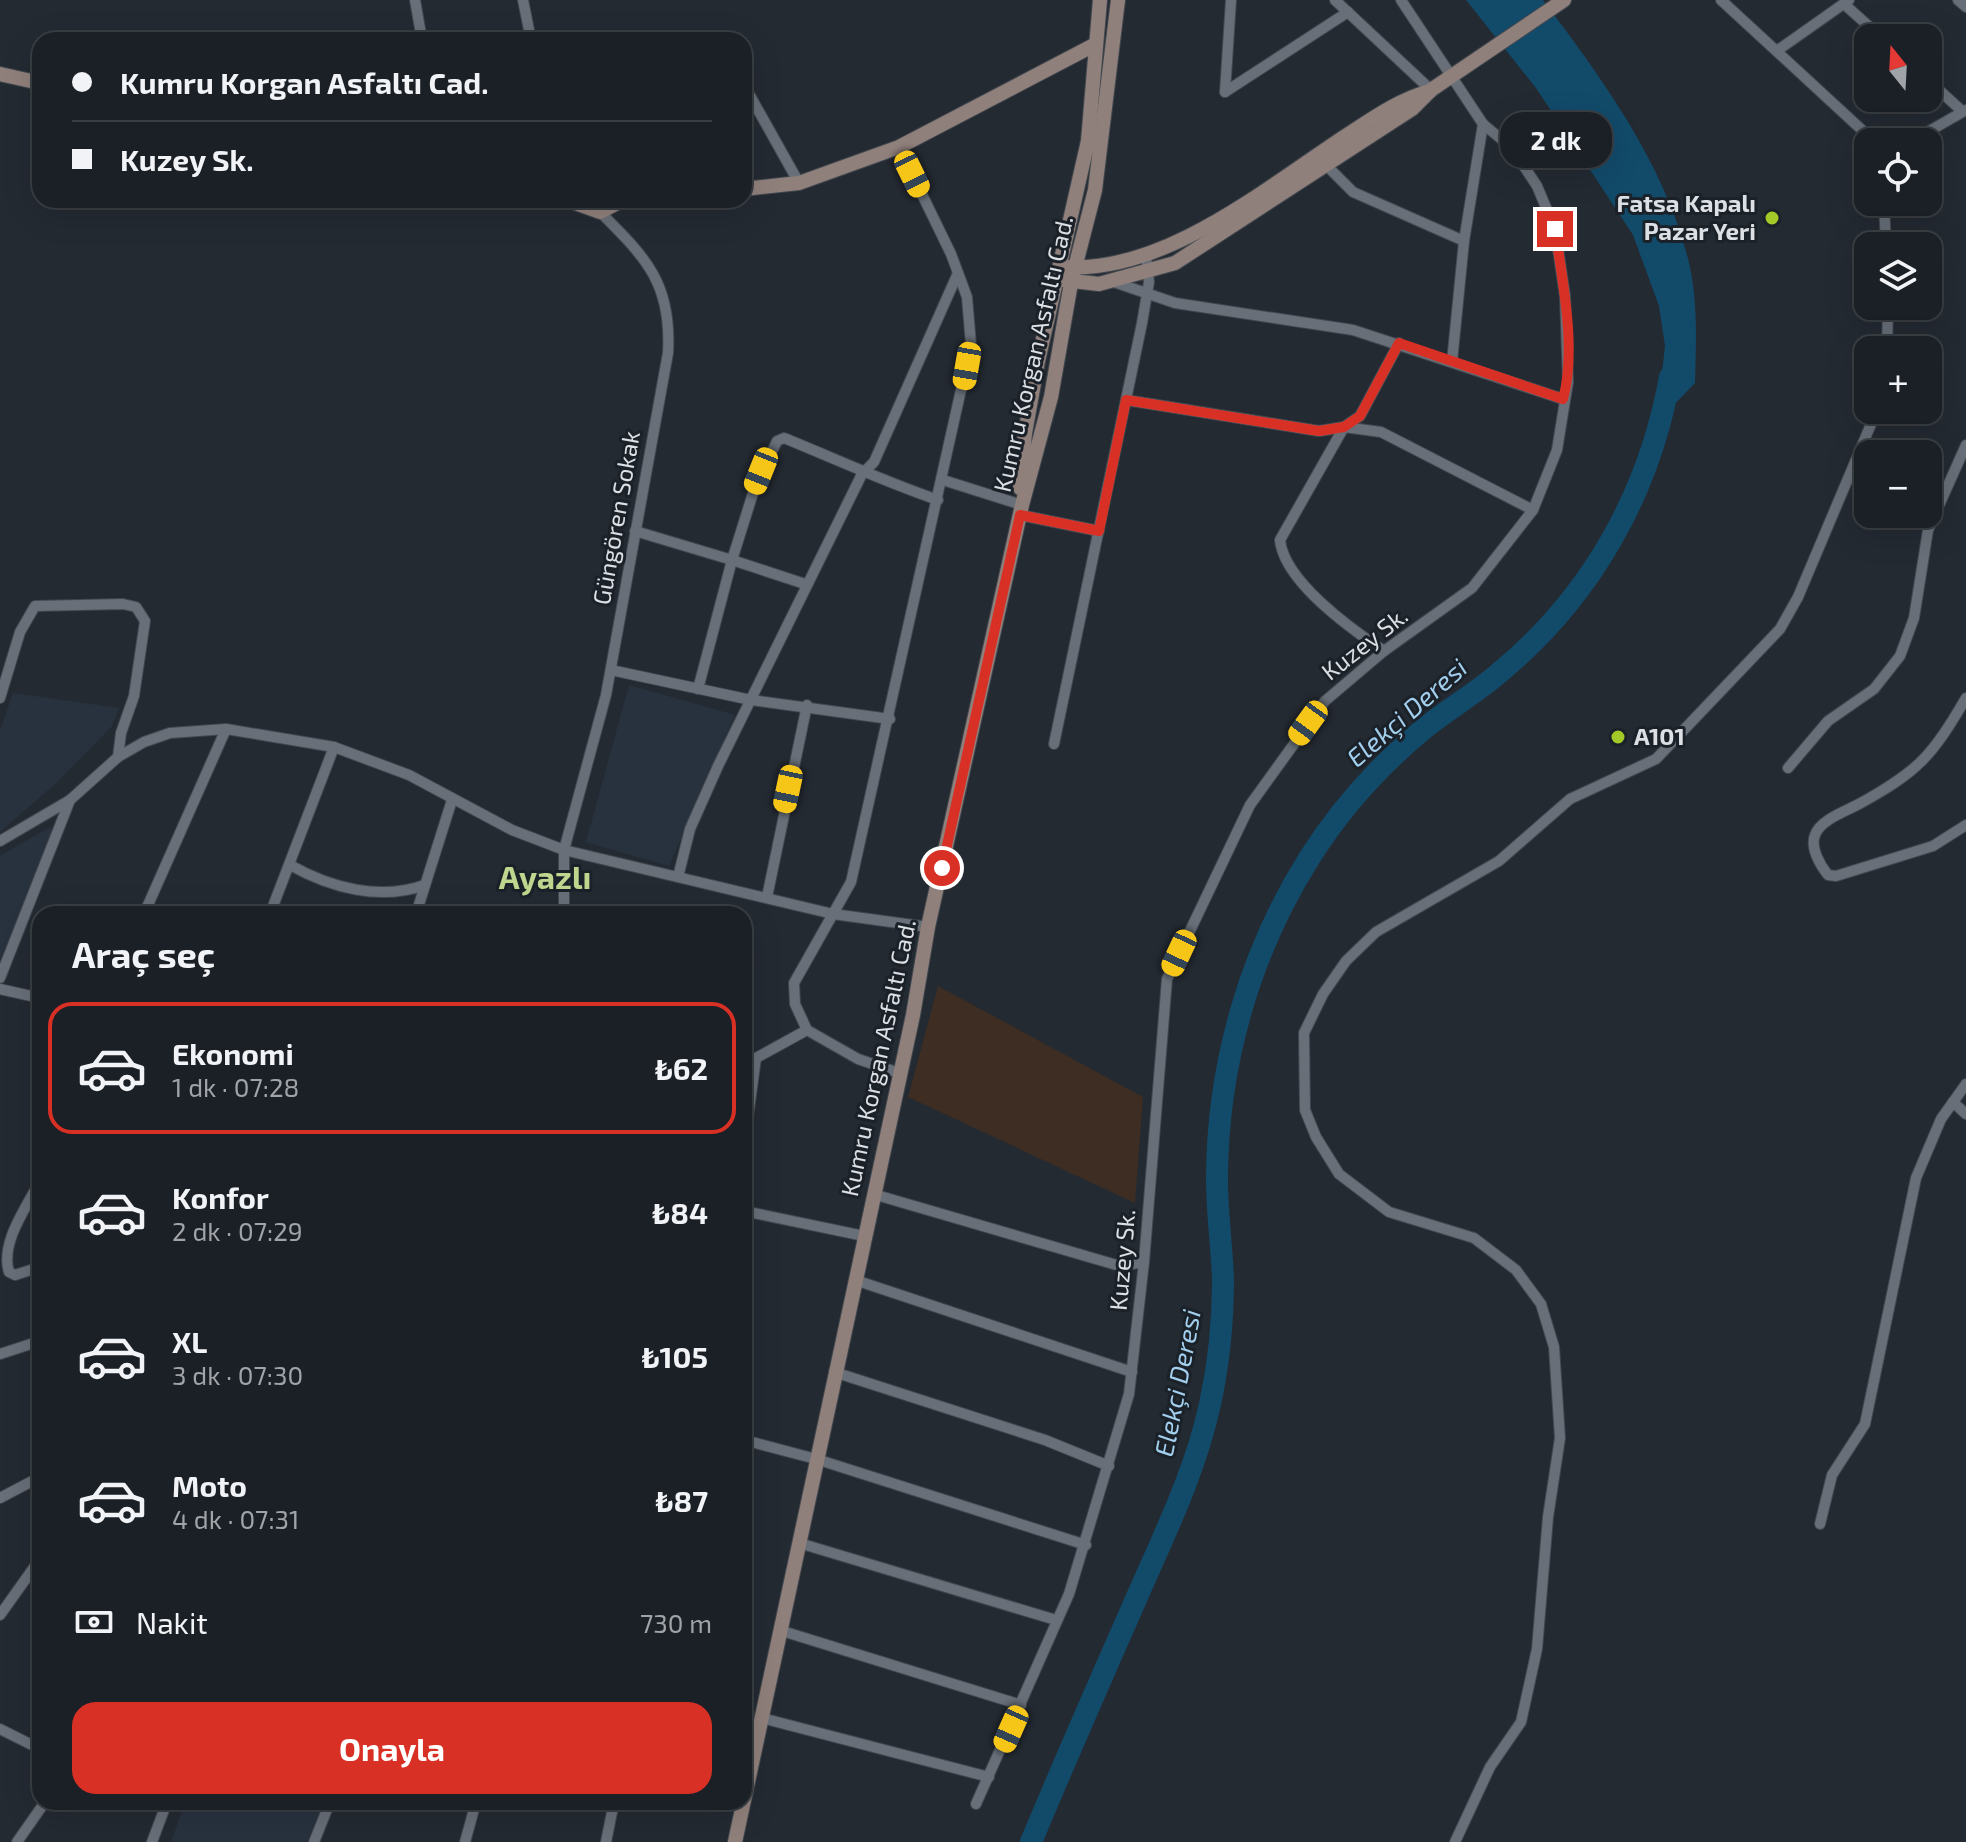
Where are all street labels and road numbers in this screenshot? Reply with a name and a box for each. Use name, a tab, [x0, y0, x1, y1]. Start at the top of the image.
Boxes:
street label: Kumru Korgan Asfaltı Cad.	[987, 213, 1078, 495]
street label: Güngören Sokak	[586, 429, 645, 607]
street label: Kuzey Sk.	[1315, 600, 1413, 685]
street label: Kumru Korgan Asfaltı Cad.	[834, 916, 921, 1199]
street label: Kuzey Sk.	[1103, 1208, 1140, 1312]

